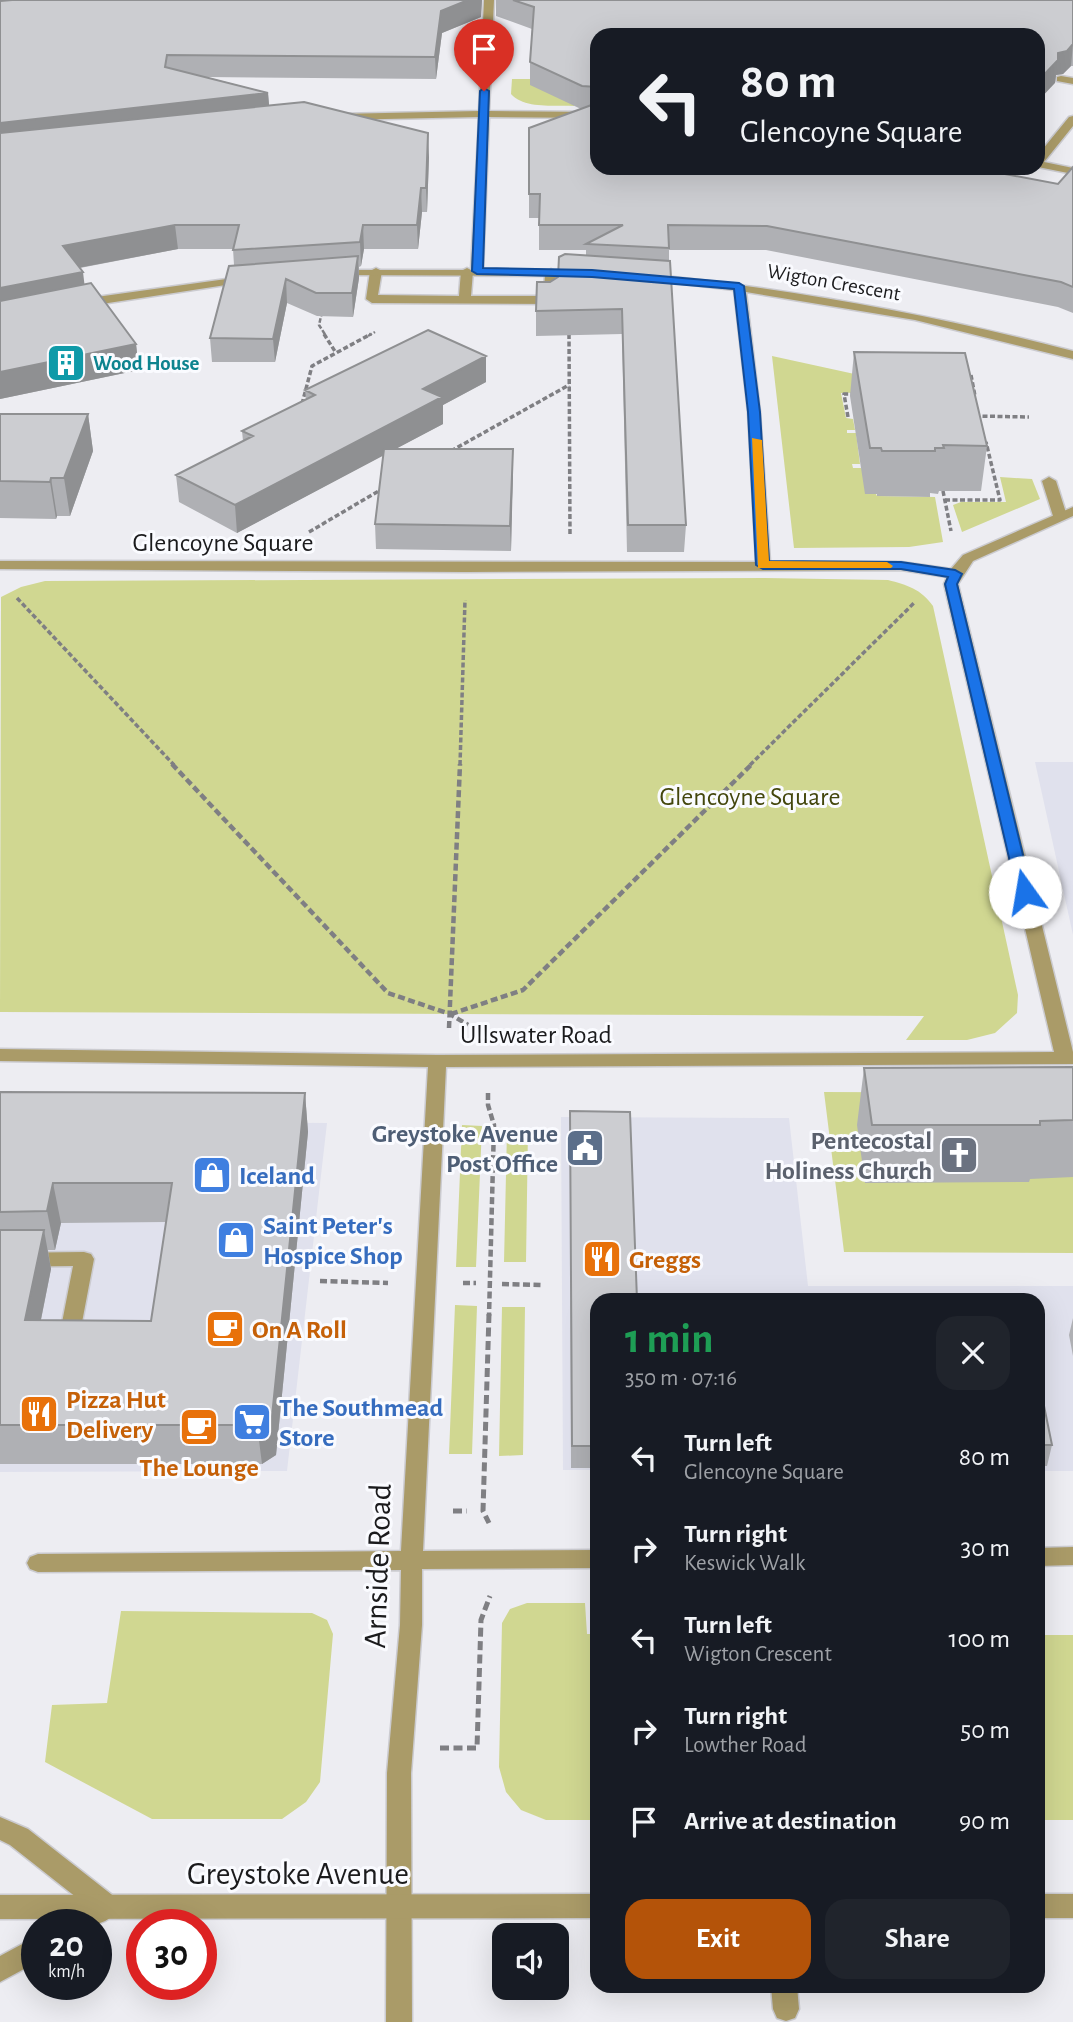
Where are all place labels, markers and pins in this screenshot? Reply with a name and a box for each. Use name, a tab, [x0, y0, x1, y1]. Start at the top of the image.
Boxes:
pin	[454, 19, 514, 91]
building icon: Wood House	[45, 342, 87, 384]
place label: Wood House	[93, 353, 200, 374]
place label: Greystoke Avenue Post Office	[372, 1121, 558, 1177]
public building icon: Greystoke Avenue Post Office	[564, 1127, 606, 1169]
place label: Pentecostal Holiness Church	[764, 1128, 932, 1184]
church icon: Pentecostal Holiness Church	[938, 1134, 980, 1176]
shop icon: Iceland	[191, 1154, 233, 1196]
place label: Iceland	[239, 1163, 315, 1189]
place label: Saint Peter's Hospice Shop	[263, 1213, 403, 1269]
shop icon: Saint Peter's Hospice Shop	[215, 1219, 257, 1261]
restaurant icon: Greggs	[581, 1238, 623, 1280]
place label: Greggs	[629, 1247, 701, 1273]
cafe icon: On A Roll	[204, 1308, 246, 1350]
place label: On A Roll	[252, 1317, 347, 1343]
place label: Pizza Hut Delivery	[66, 1387, 166, 1443]
restaurant icon: Pizza Hut Delivery	[18, 1393, 60, 1435]
place label: The Southmead Store	[279, 1395, 443, 1451]
supermarket icon: The Southmead Store	[231, 1401, 273, 1443]
cafe icon: The Lounge	[178, 1406, 220, 1448]
place label: The Lounge	[139, 1455, 259, 1481]

